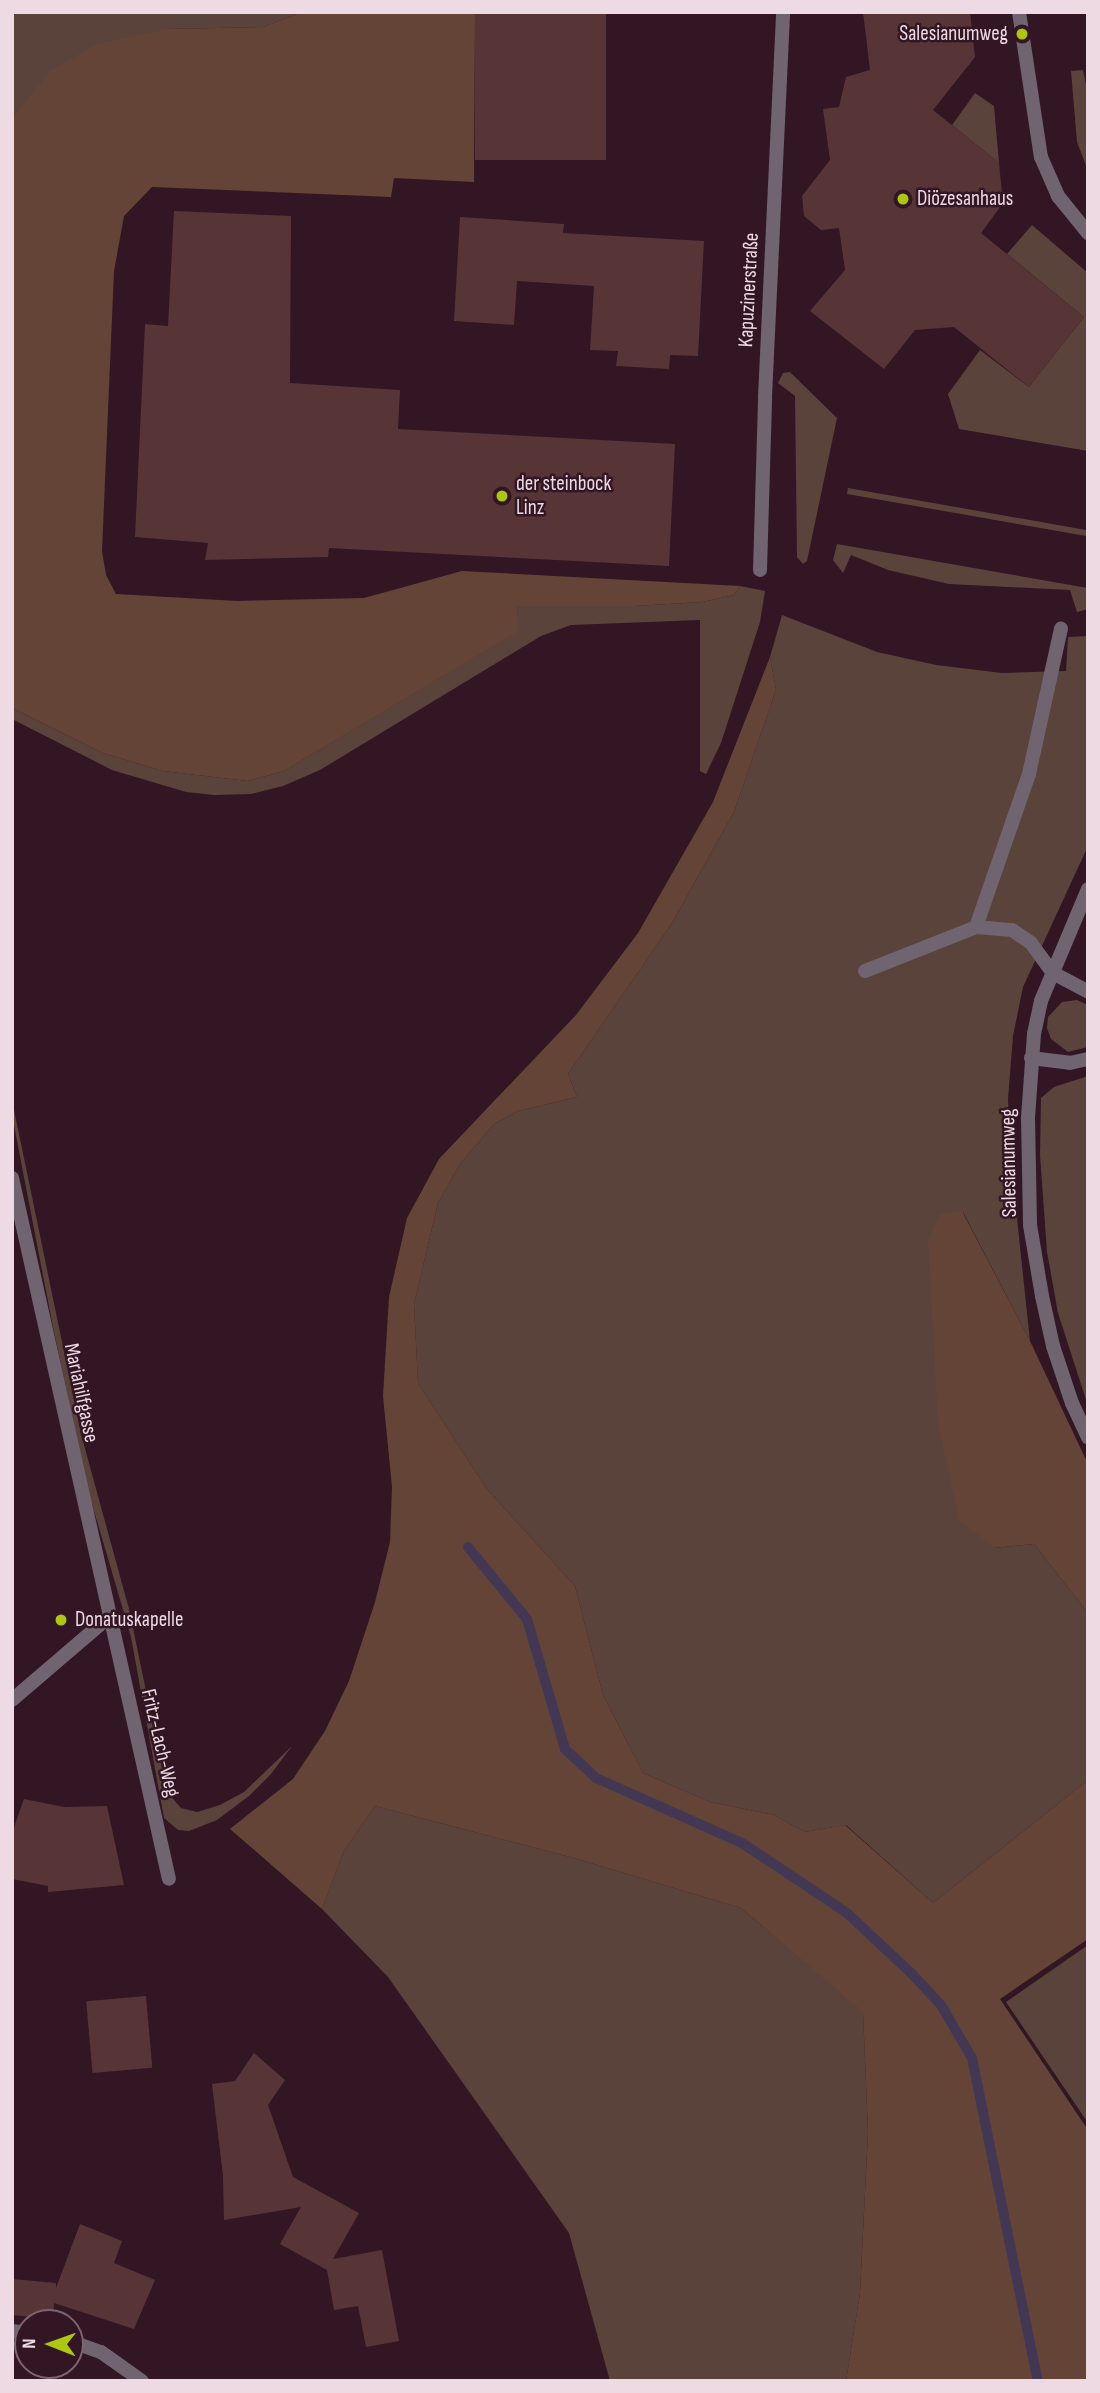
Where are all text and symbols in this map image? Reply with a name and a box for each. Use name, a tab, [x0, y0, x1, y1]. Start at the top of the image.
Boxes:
place label: Salesianumweg	[899, 21, 1008, 47]
marker: Salesianumweg	[1014, 26, 1030, 42]
place label: Diözesanhaus	[917, 186, 1013, 212]
marker: Diözesanhaus	[895, 191, 911, 207]
street label: Kapuzinerstraße	[733, 232, 765, 348]
place label: der steinbock Linz	[516, 471, 612, 521]
marker: der steinbock Linz	[494, 488, 510, 504]
street label: Salesianumweg	[995, 1108, 1023, 1218]
street label: Mariahilfgasse	[58, 1341, 104, 1445]
place label: Donatuskapelle	[75, 1607, 183, 1633]
marker: Donatuskapelle	[53, 1612, 69, 1628]
street label: Fritz-Lach-Weg	[135, 1686, 185, 1800]
north arrow	[14, 2309, 84, 2379]
text: N	[18, 2338, 41, 2349]

